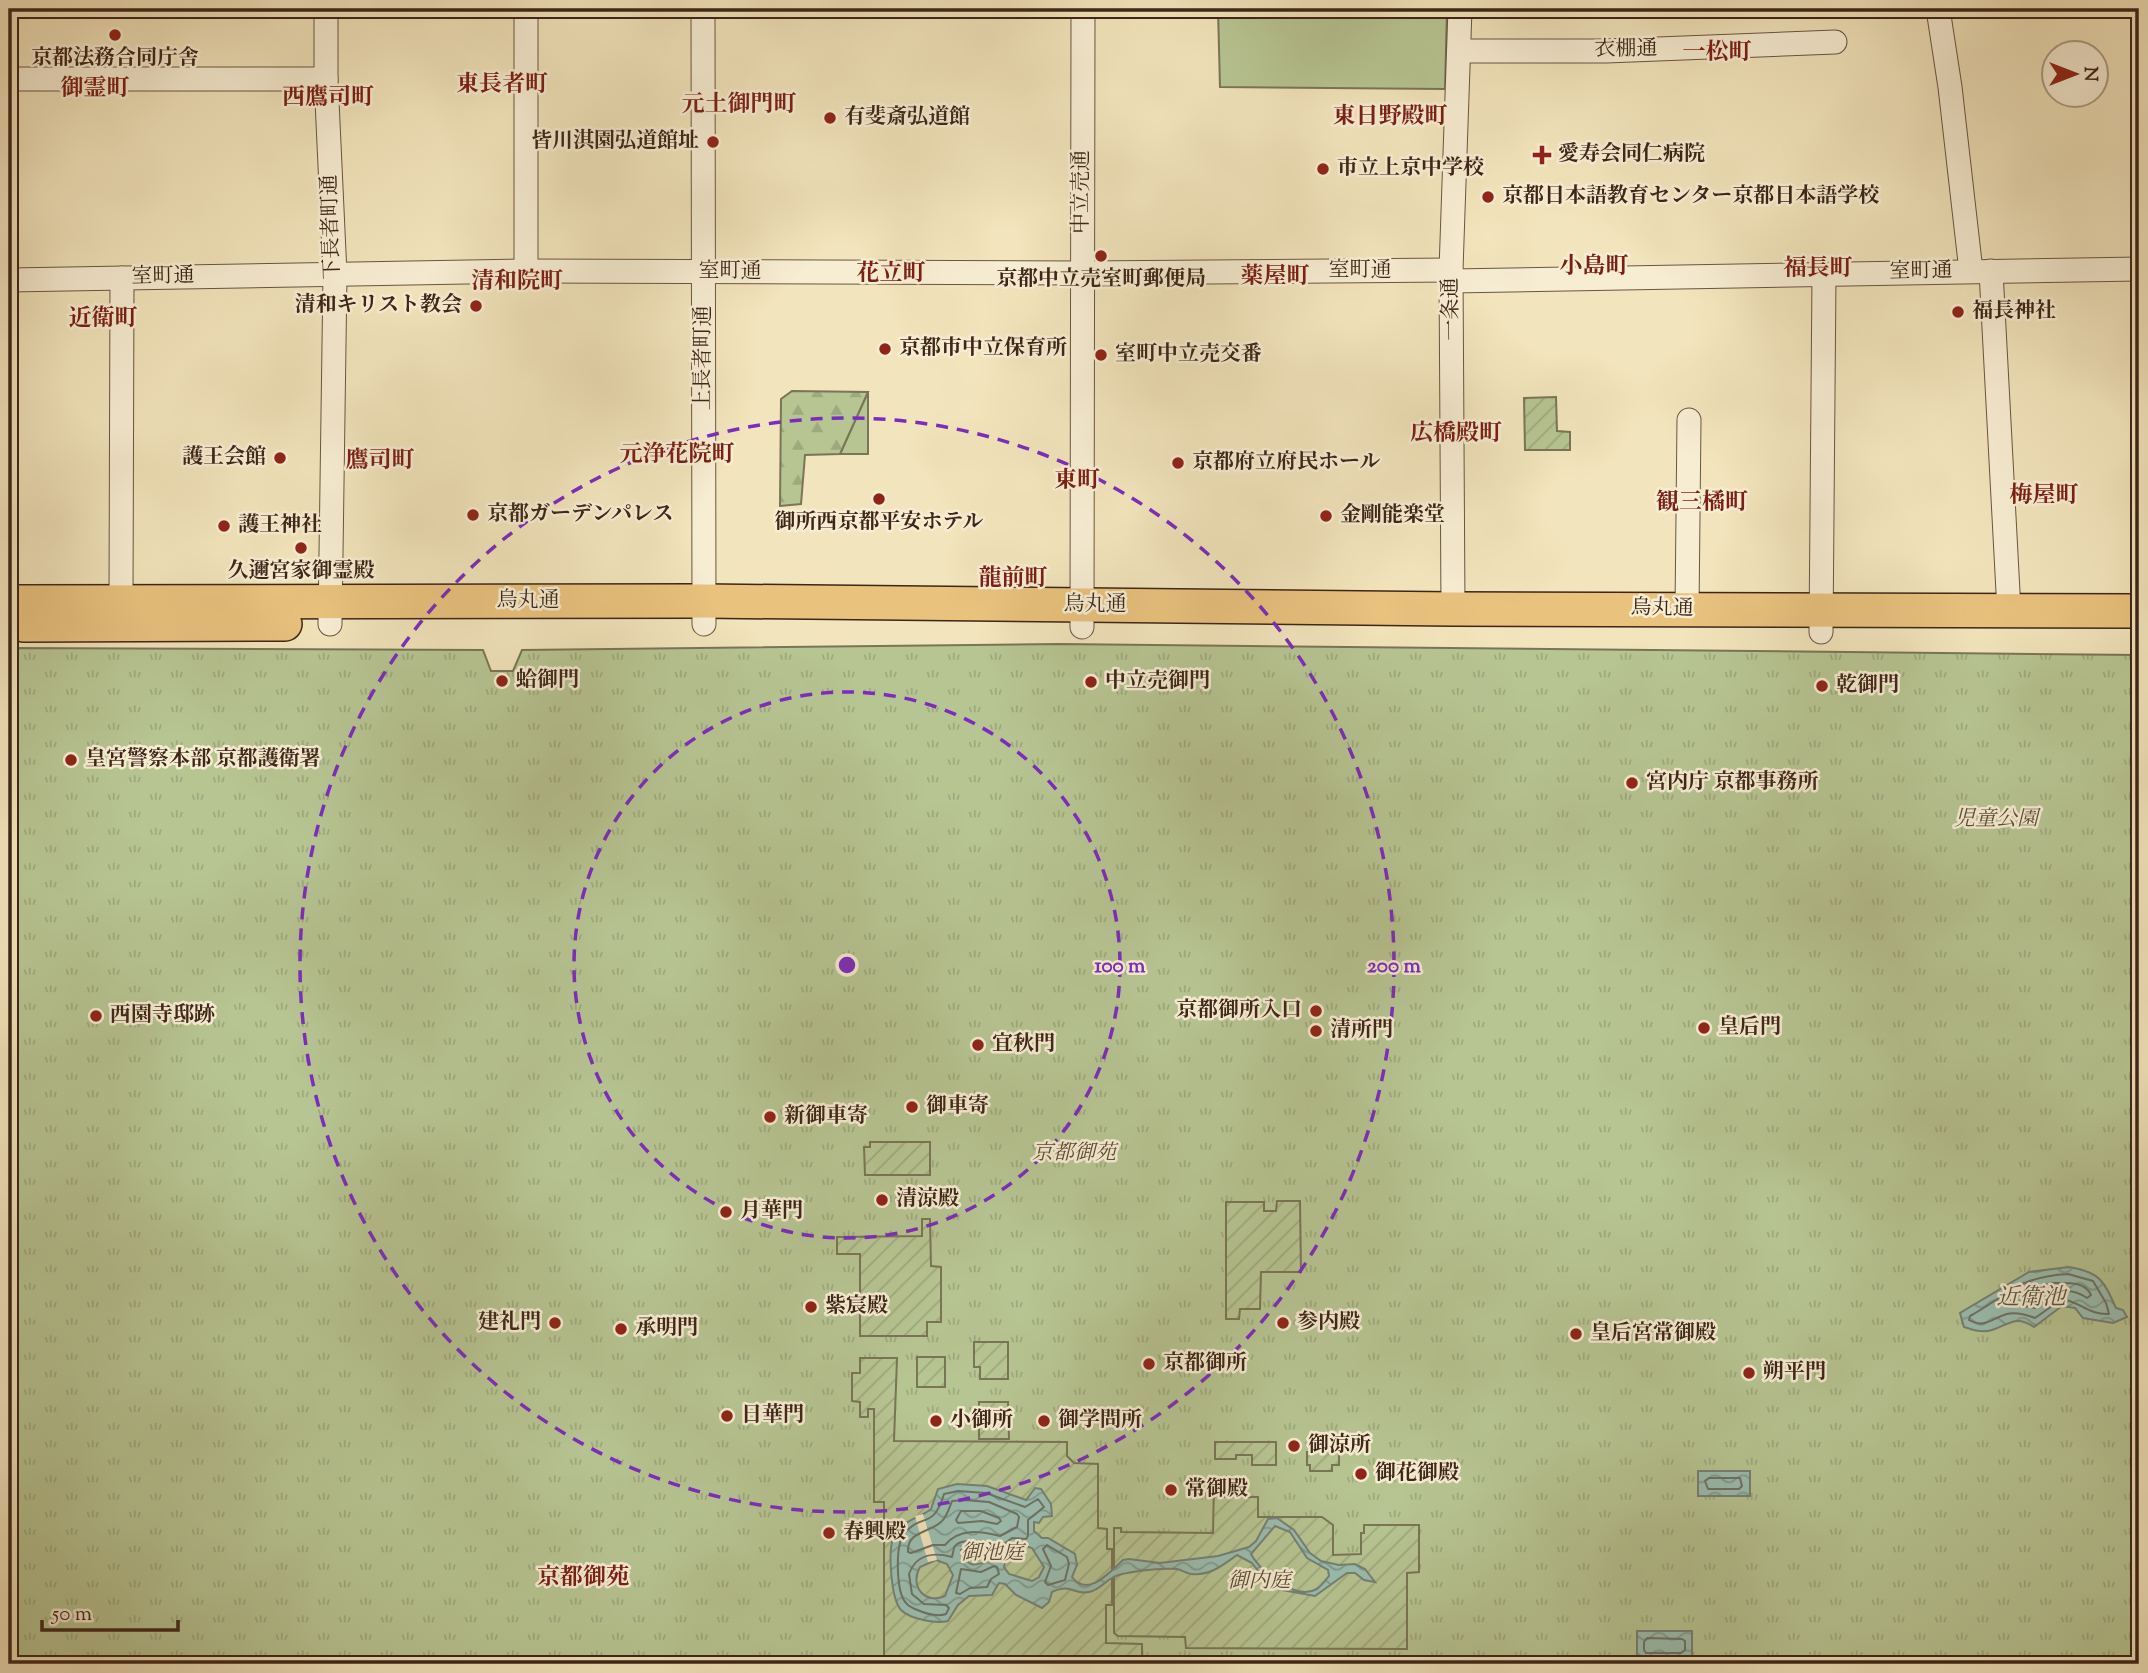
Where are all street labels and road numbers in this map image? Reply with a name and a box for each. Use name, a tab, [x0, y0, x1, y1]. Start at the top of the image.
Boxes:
street label: 衣棚通	[1594, 34, 1658, 66]
street label: 中立売通	[1067, 150, 1097, 234]
street label: 下長者町通	[315, 174, 349, 280]
street label: 室町通	[1329, 256, 1392, 286]
street label: 室町通	[1889, 256, 1953, 288]
street label: 室町通	[699, 257, 762, 287]
street label: 室町通	[131, 261, 195, 293]
street label: 一条通	[1436, 277, 1468, 341]
street label: 上長者町通	[689, 306, 719, 411]
street label: 烏丸通	[497, 586, 560, 616]
street label: 烏丸通	[1064, 590, 1127, 620]
street label: 烏丸通	[1630, 593, 1694, 625]

